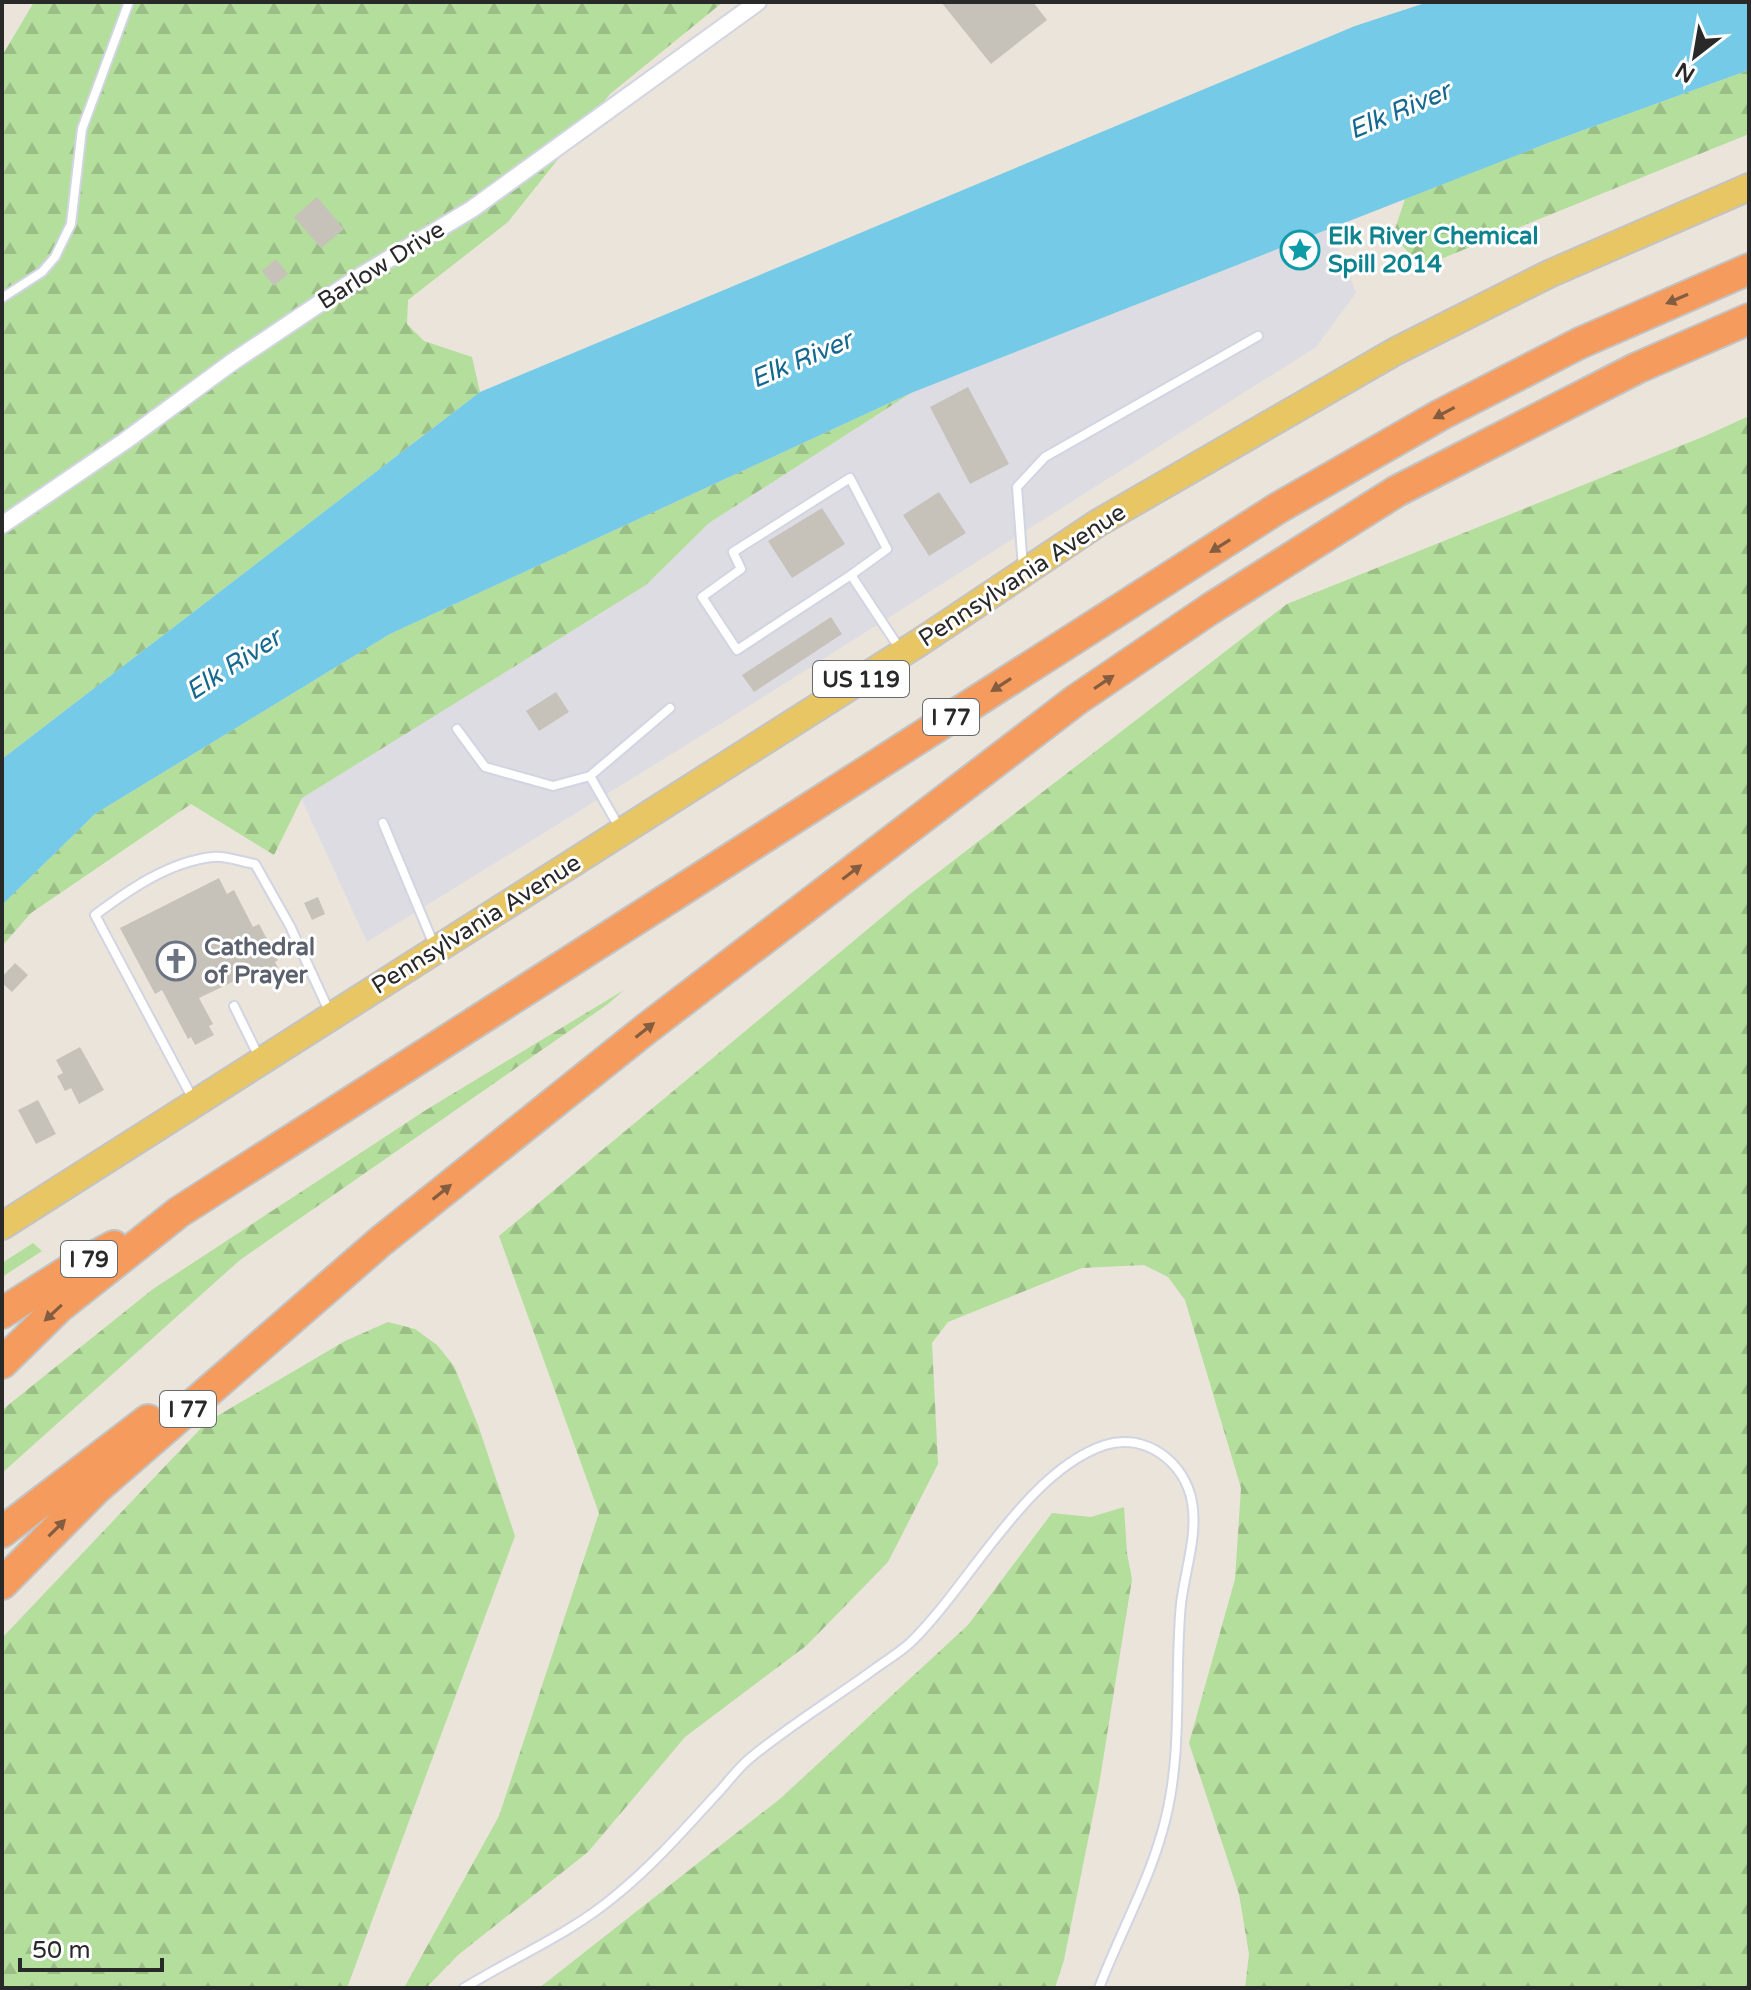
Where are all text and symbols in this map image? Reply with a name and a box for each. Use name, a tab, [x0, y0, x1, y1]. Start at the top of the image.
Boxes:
north arrow	[1655, 16, 1735, 96]
text: N	[1671, 57, 1699, 88]
water label: Elk River	[1344, 74, 1457, 146]
street label: Barlow Drive	[312, 215, 450, 316]
place label: Elk River Chemical Spill 2014	[1328, 222, 1538, 279]
place icon: Elk River Chemical Spill 2014	[1279, 229, 1321, 271]
one-way arrow	[1665, 292, 1689, 305]
water label: Elk River	[746, 323, 859, 395]
one-way arrow	[1432, 407, 1455, 420]
street label: Pennsylvania Avenue	[913, 498, 1131, 653]
one-way arrow	[1209, 538, 1231, 552]
water label: Elk River	[180, 621, 289, 707]
road number: US 119	[813, 661, 909, 697]
one-way arrow	[1093, 675, 1115, 689]
one-way arrow	[990, 678, 1012, 692]
road number: I 77	[923, 699, 979, 735]
street label: Pennsylvania Avenue	[366, 848, 586, 1001]
one-way arrow	[842, 864, 862, 880]
place label: Cathedral of Prayer	[204, 933, 315, 990]
church icon: Cathedral of Prayer	[155, 940, 197, 982]
one-way arrow	[635, 1022, 655, 1038]
one-way arrow	[432, 1184, 452, 1201]
road number: I 79	[61, 1241, 117, 1277]
one-way arrow	[44, 1304, 63, 1322]
road number: I 77	[160, 1391, 216, 1427]
one-way arrow	[47, 1519, 66, 1538]
scale bar	[20, 1922, 162, 1972]
text: 50 m	[32, 1936, 90, 1965]

